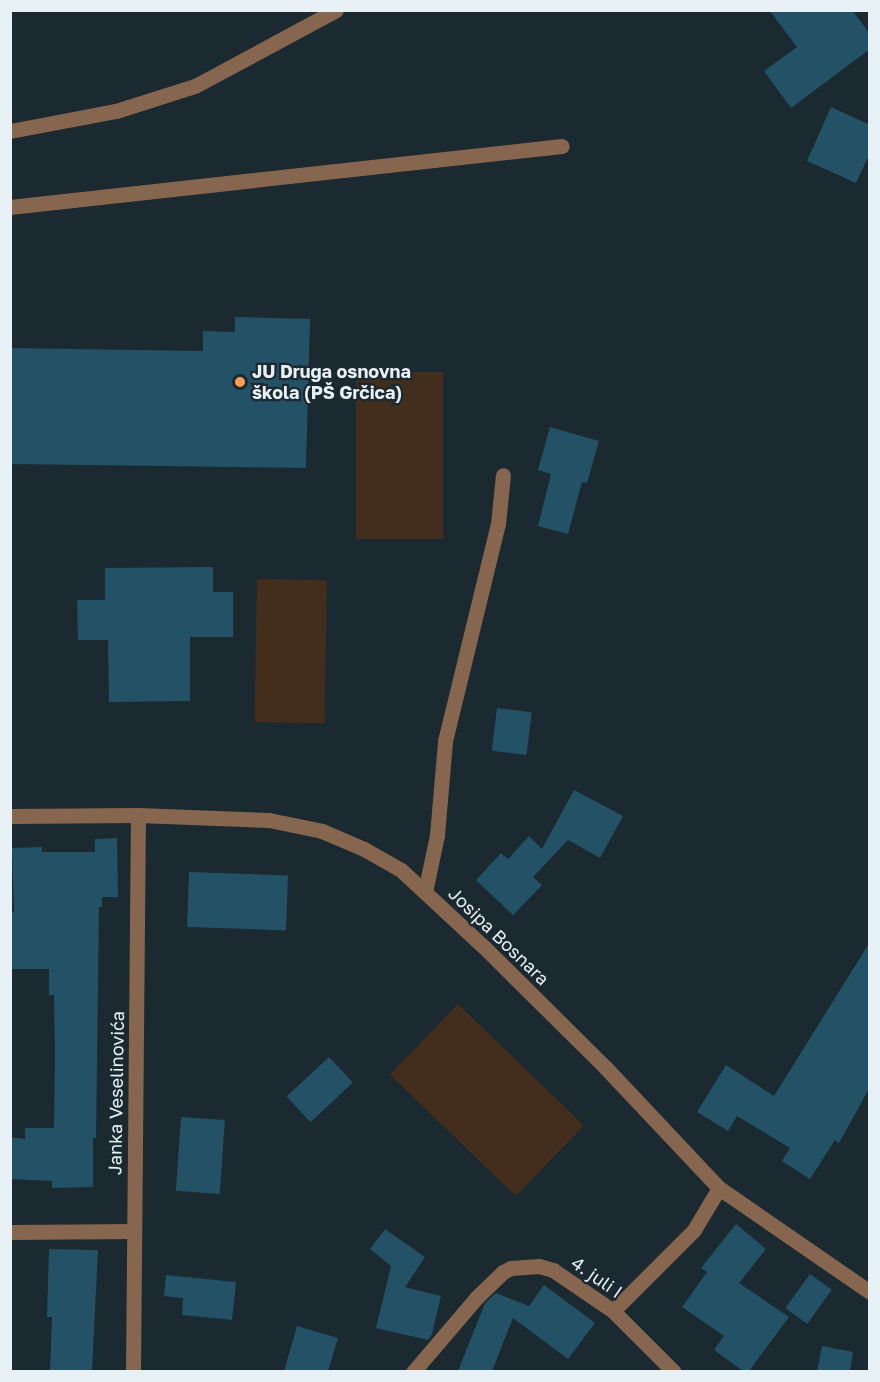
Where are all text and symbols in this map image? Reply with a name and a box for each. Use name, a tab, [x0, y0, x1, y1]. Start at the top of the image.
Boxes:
place label: JU Druga osnovna škola (PŠ Grčica)	[252, 361, 411, 404]
marker: JU Druga osnovna škola (PŠ Grčica)	[233, 375, 247, 389]
street label: Josipa Bosnara	[444, 883, 554, 989]
street label: Janka Veselinovića	[104, 1011, 128, 1175]
street label: 4. juli I	[567, 1252, 627, 1302]

